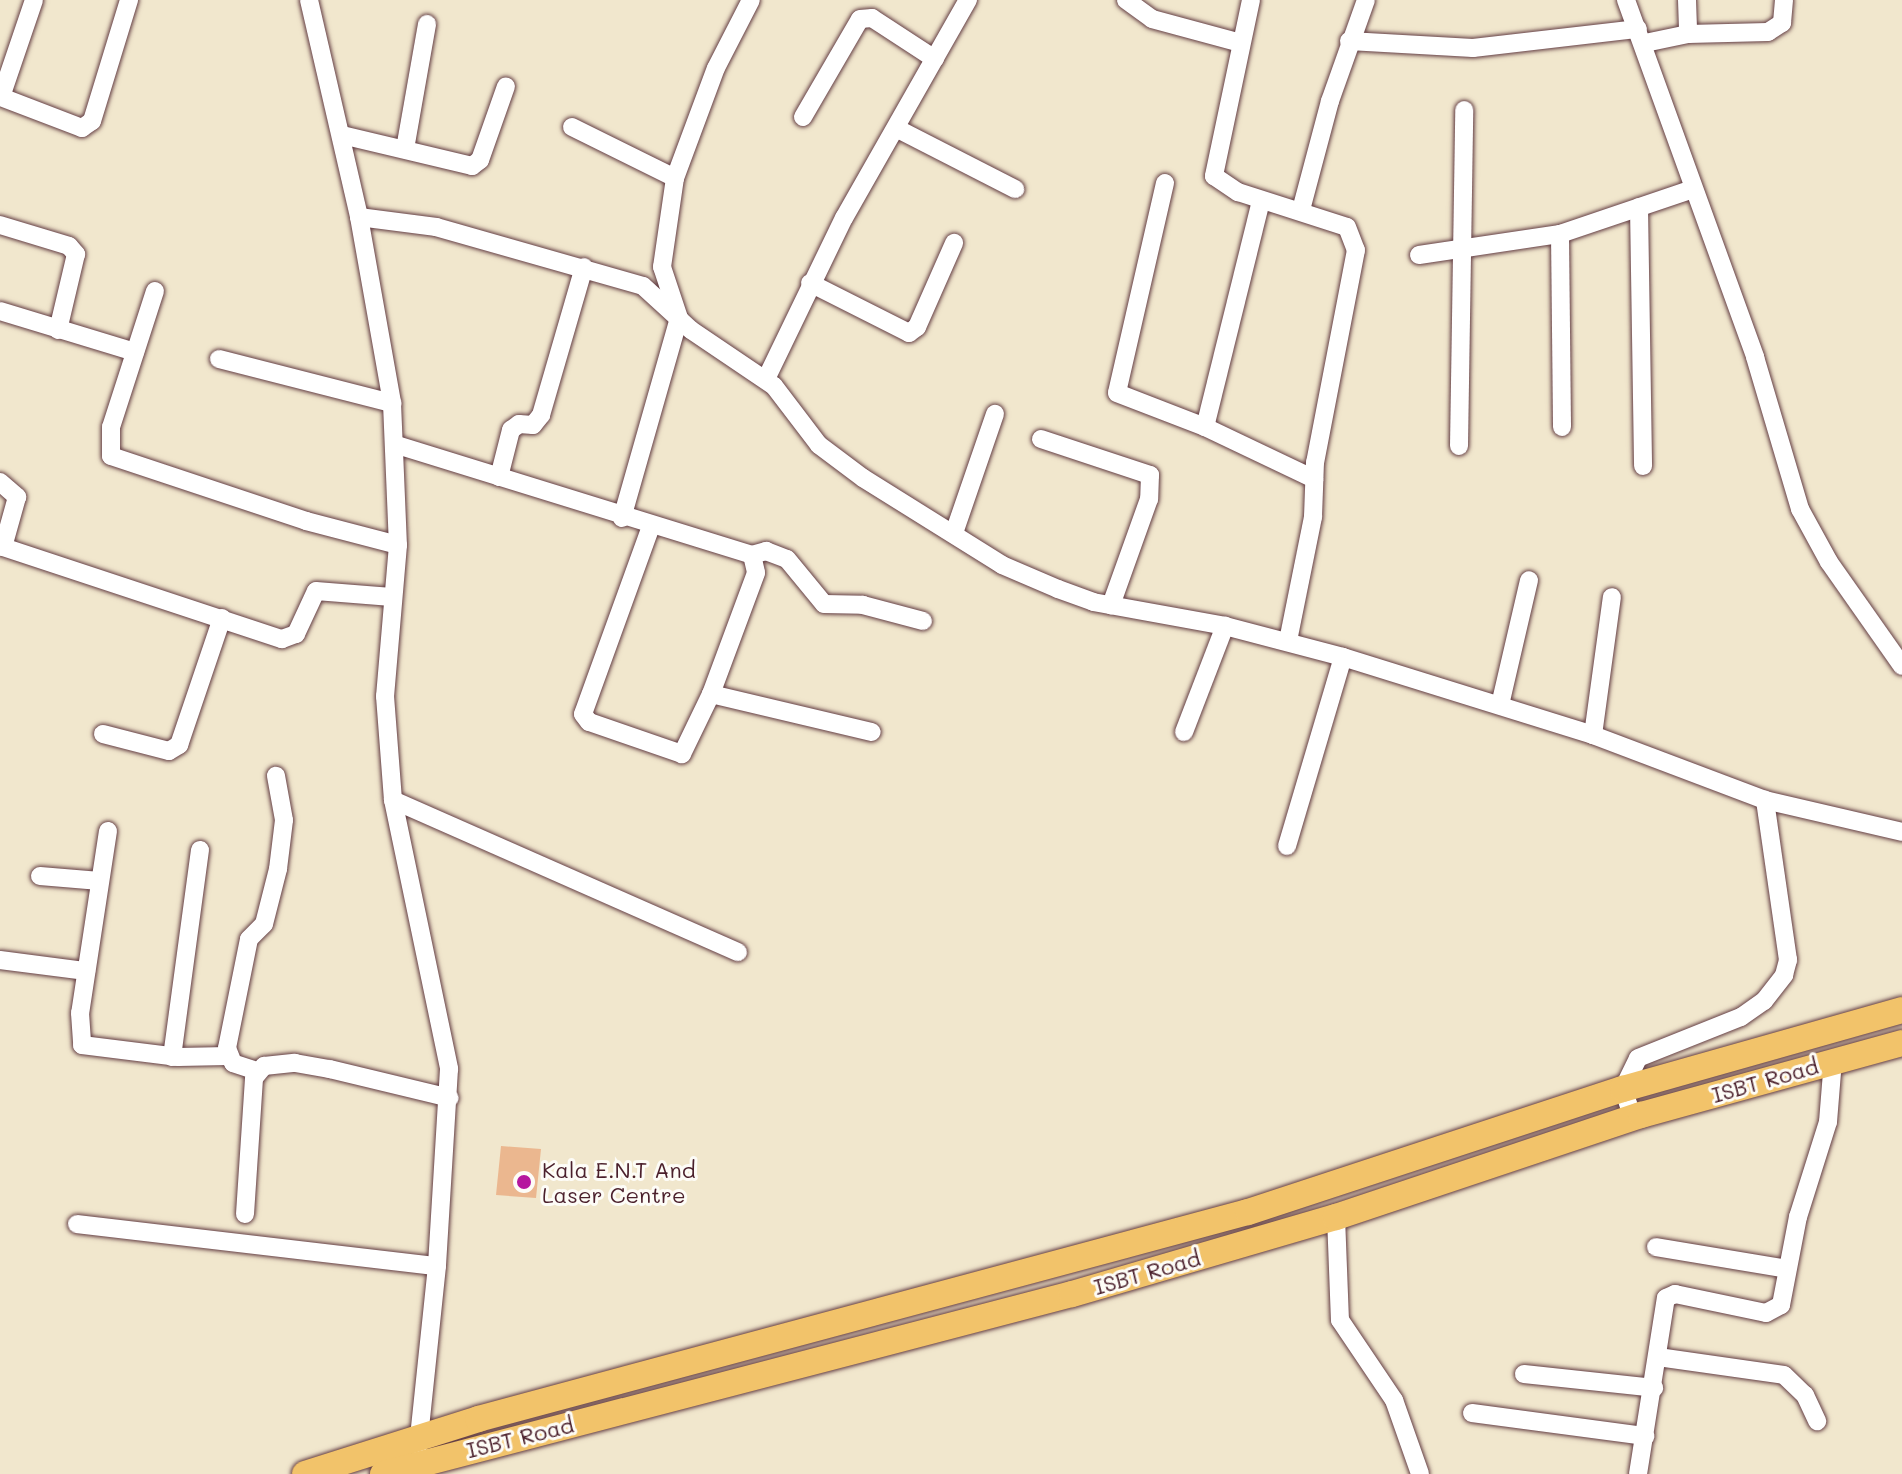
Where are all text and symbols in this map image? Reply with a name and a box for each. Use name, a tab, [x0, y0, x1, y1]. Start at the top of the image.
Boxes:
street label: ISBT Road	[1709, 1052, 1821, 1108]
place label: Kala E.N.T And Laser Centre	[542, 1156, 696, 1208]
marker: Kala E.N.T And Laser Centre	[513, 1171, 535, 1193]
street label: ISBT Road	[1091, 1244, 1203, 1300]
street label: ISBT Road	[464, 1411, 576, 1463]

